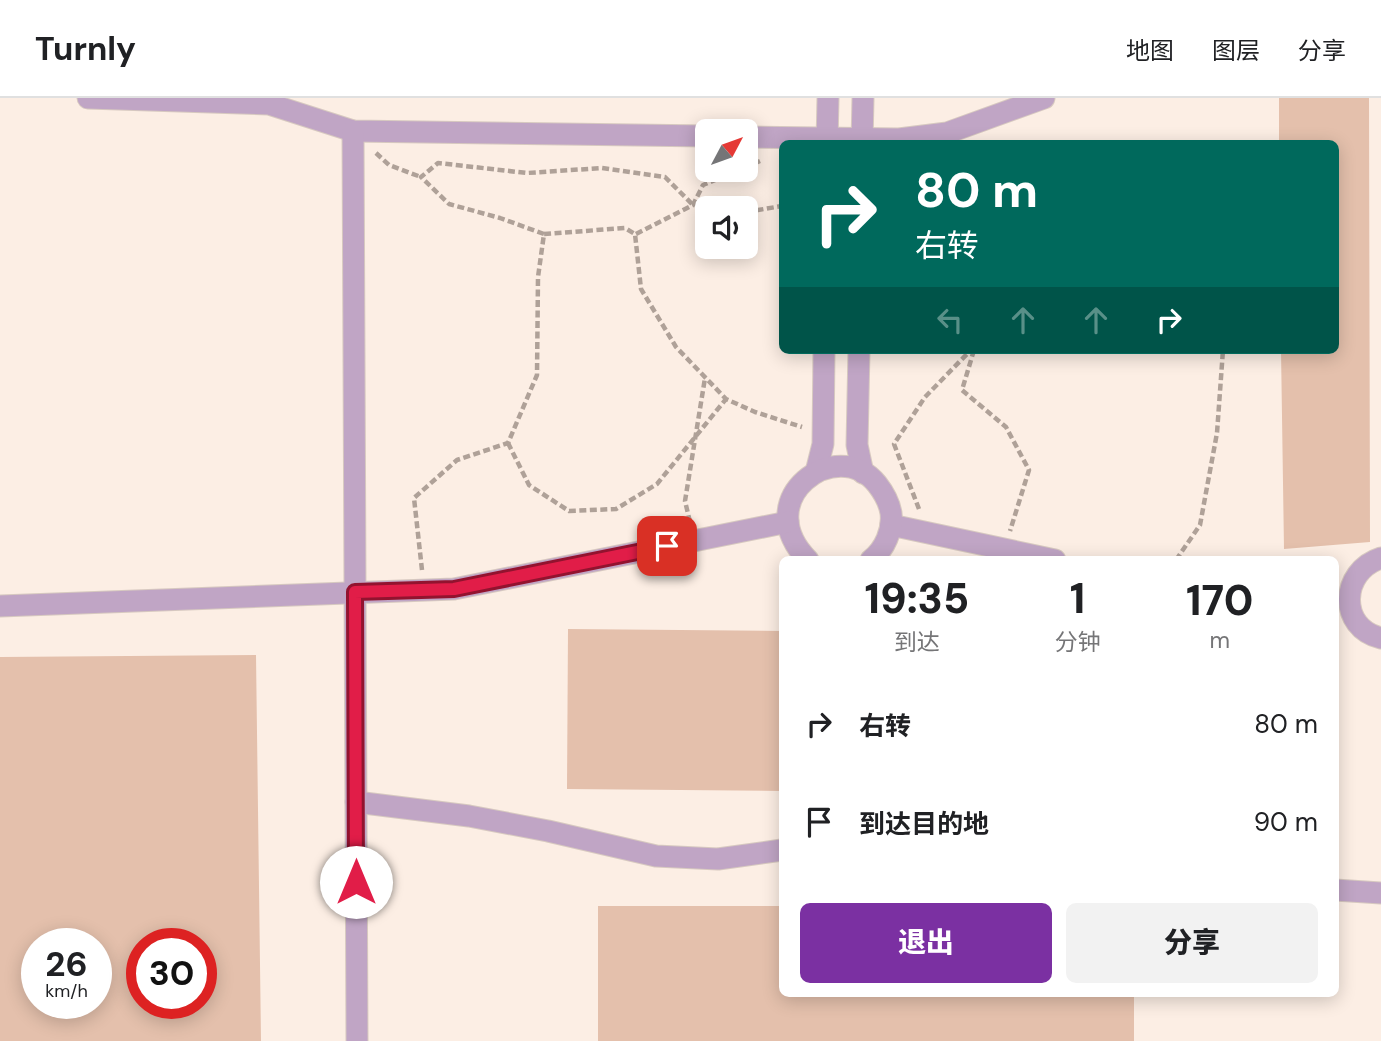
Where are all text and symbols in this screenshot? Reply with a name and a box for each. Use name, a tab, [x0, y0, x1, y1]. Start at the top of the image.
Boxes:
text: Turnly	[35, 27, 136, 70]
text: 地图	[1126, 35, 1174, 66]
text: 图层	[1212, 35, 1260, 66]
text: 分享	[1298, 35, 1346, 66]
north arrow	[695, 119, 758, 182]
map controls	[695, 119, 758, 259]
text: 80 m	[915, 158, 1038, 222]
icon: right	[800, 168, 891, 259]
button: sound	[695, 196, 758, 259]
text: 右转	[915, 225, 979, 267]
icon: left	[931, 301, 969, 339]
icon: ahead	[1004, 301, 1042, 339]
icon: ahead	[1077, 301, 1115, 339]
icon: right	[1150, 301, 1188, 339]
pin	[637, 516, 697, 576]
icon: arrive	[648, 527, 686, 565]
text: 19:35	[864, 571, 969, 626]
text: 1	[1070, 571, 1085, 626]
text: 170	[1186, 573, 1254, 628]
text: m	[1210, 625, 1230, 655]
text: 到达	[894, 627, 940, 657]
text: 分钟	[1055, 627, 1101, 657]
icon: right	[800, 705, 838, 743]
text: 80 m	[1254, 707, 1318, 741]
text: 右转	[859, 709, 911, 743]
icon: arrive	[800, 803, 838, 841]
text: 90 m	[1254, 805, 1318, 839]
text: 到达目的地	[859, 807, 989, 841]
position arrow	[319, 845, 393, 919]
button: 退出	[800, 903, 1052, 983]
button: 分享	[1066, 903, 1318, 983]
speed limit sign: 30	[126, 928, 217, 1019]
text: 26	[45, 941, 88, 987]
text: km/h	[45, 979, 88, 1003]

